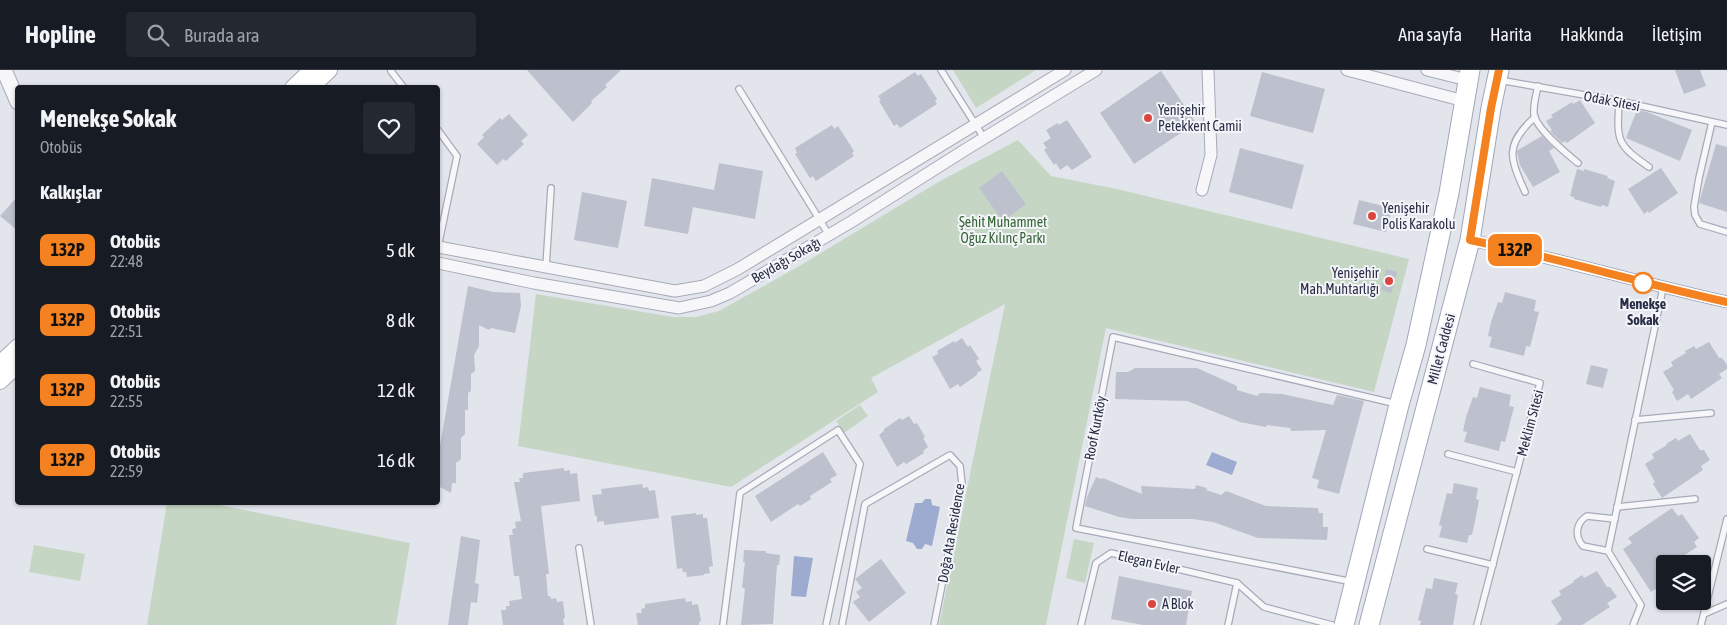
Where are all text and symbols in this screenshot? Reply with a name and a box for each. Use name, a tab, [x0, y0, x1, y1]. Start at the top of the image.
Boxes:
search box	[126, 12, 476, 57]
text: Hopline	[25, 21, 96, 48]
icon: search	[144, 21, 172, 49]
text: Burada ara	[184, 24, 260, 46]
text: Ana sayfa	[1398, 24, 1462, 45]
text: Harita	[1490, 24, 1532, 45]
text: Hakkında	[1560, 24, 1624, 45]
text: İletişim	[1652, 24, 1702, 45]
street label: Odak Sitesi	[1583, 88, 1641, 114]
button: heart	[363, 102, 415, 154]
place label: Yenişehir Petekkent Camii	[1158, 102, 1242, 134]
text: Menekşe Sokak	[40, 105, 176, 132]
marker: Yenişehir Petekkent Camii	[1142, 112, 1154, 124]
text: Otobüs	[40, 138, 82, 156]
text: Kalkışlar	[40, 181, 102, 203]
place label: Yenişehir Polis Karakolu	[1382, 200, 1455, 232]
marker: Yenişehir Polis Karakolu	[1366, 210, 1378, 222]
park label: Şehit Muhammet Oğuz Kılınç Parkı	[959, 214, 1047, 246]
text: Otobüs	[110, 230, 160, 252]
street label: Beydağı Sokağı	[749, 234, 823, 286]
line badge: 132P	[1480, 234, 1550, 266]
text: 132P	[50, 239, 85, 260]
text: 5 dk	[386, 239, 415, 261]
text: 132P	[1498, 239, 1532, 260]
text: 22:48	[110, 252, 143, 270]
place label: Yenişehir Mah.Muhtarlığı	[1300, 265, 1380, 297]
marker: Menekşe Sokak	[1632, 272, 1654, 294]
marker: Yenişehir Mah.Muhtarlığı	[1383, 275, 1395, 287]
place label: Menekşe Sokak	[1620, 296, 1666, 328]
text: Otobüs	[110, 300, 160, 322]
text: 132P	[50, 309, 85, 330]
text: 8 dk	[386, 309, 415, 331]
street label: Millet Caddesi	[1424, 312, 1458, 386]
text: 22:51	[110, 322, 143, 340]
text: Otobüs	[110, 370, 160, 392]
text: 132P	[50, 379, 85, 400]
text: 12 dk	[377, 379, 415, 401]
street label: Meklim Sitesi	[1513, 388, 1547, 458]
text: 22:55	[110, 392, 143, 410]
street label: Roof Kurtköy	[1081, 394, 1109, 462]
text: Otobüs	[110, 440, 160, 462]
text: 132P	[50, 449, 85, 470]
text: 16 dk	[377, 449, 415, 471]
text: 22:59	[110, 462, 143, 480]
street label: Doğa Ata Residence	[934, 482, 968, 584]
street label: Elegan Evler	[1117, 547, 1182, 577]
map controls	[1656, 555, 1711, 610]
button: layers	[1656, 555, 1711, 610]
place label: A Blok	[1162, 596, 1194, 612]
marker: A Blok	[1146, 598, 1158, 610]

